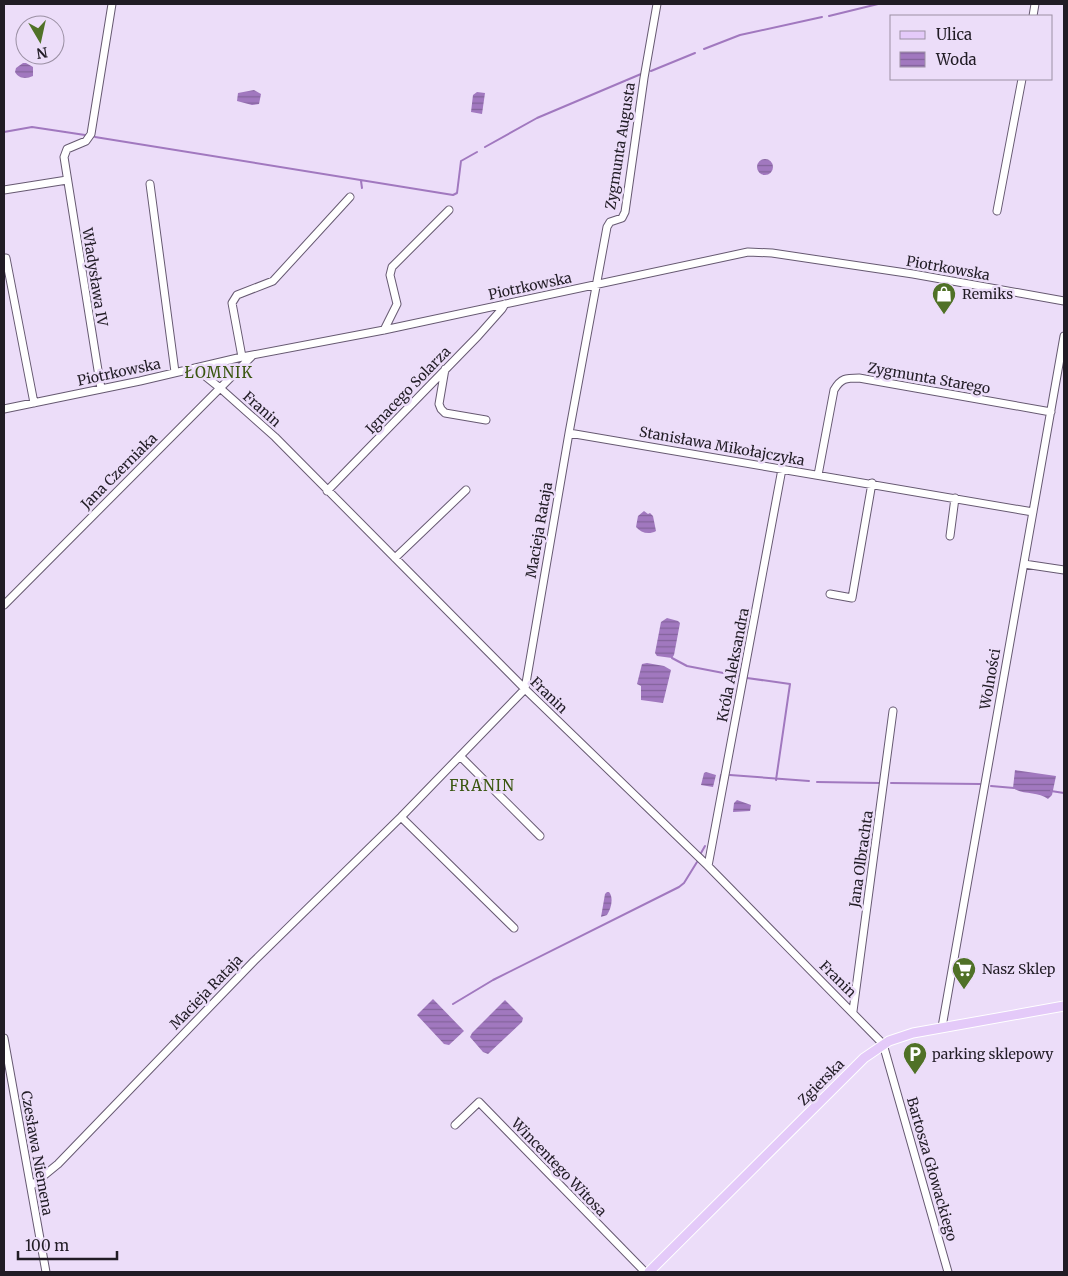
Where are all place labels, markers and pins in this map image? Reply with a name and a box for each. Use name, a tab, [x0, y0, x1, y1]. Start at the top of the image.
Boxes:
shop icon: Remiks	[931, 281, 957, 315]
place label: Remiks	[962, 285, 1013, 303]
supermarket icon: Nasz Sklep	[951, 956, 977, 990]
place label: Nasz Sklep	[982, 960, 1056, 978]
parking icon: parking sklepowy	[902, 1041, 928, 1075]
place label: parking sklepowy	[932, 1045, 1054, 1063]

